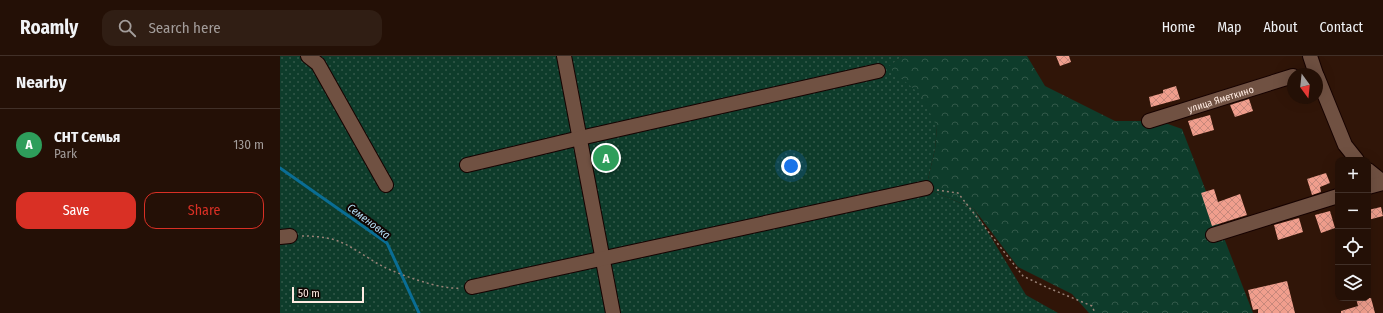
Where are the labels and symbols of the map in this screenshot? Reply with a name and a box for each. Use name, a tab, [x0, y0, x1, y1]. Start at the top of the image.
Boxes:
north arrow	[1287, 68, 1323, 104]
street label: улица Яметкино	[1186, 84, 1255, 116]
pin: A	[593, 143, 619, 173]
your location	[781, 156, 801, 176]
water label: Семеновка	[345, 201, 393, 242]
scale bar	[292, 285, 364, 304]

